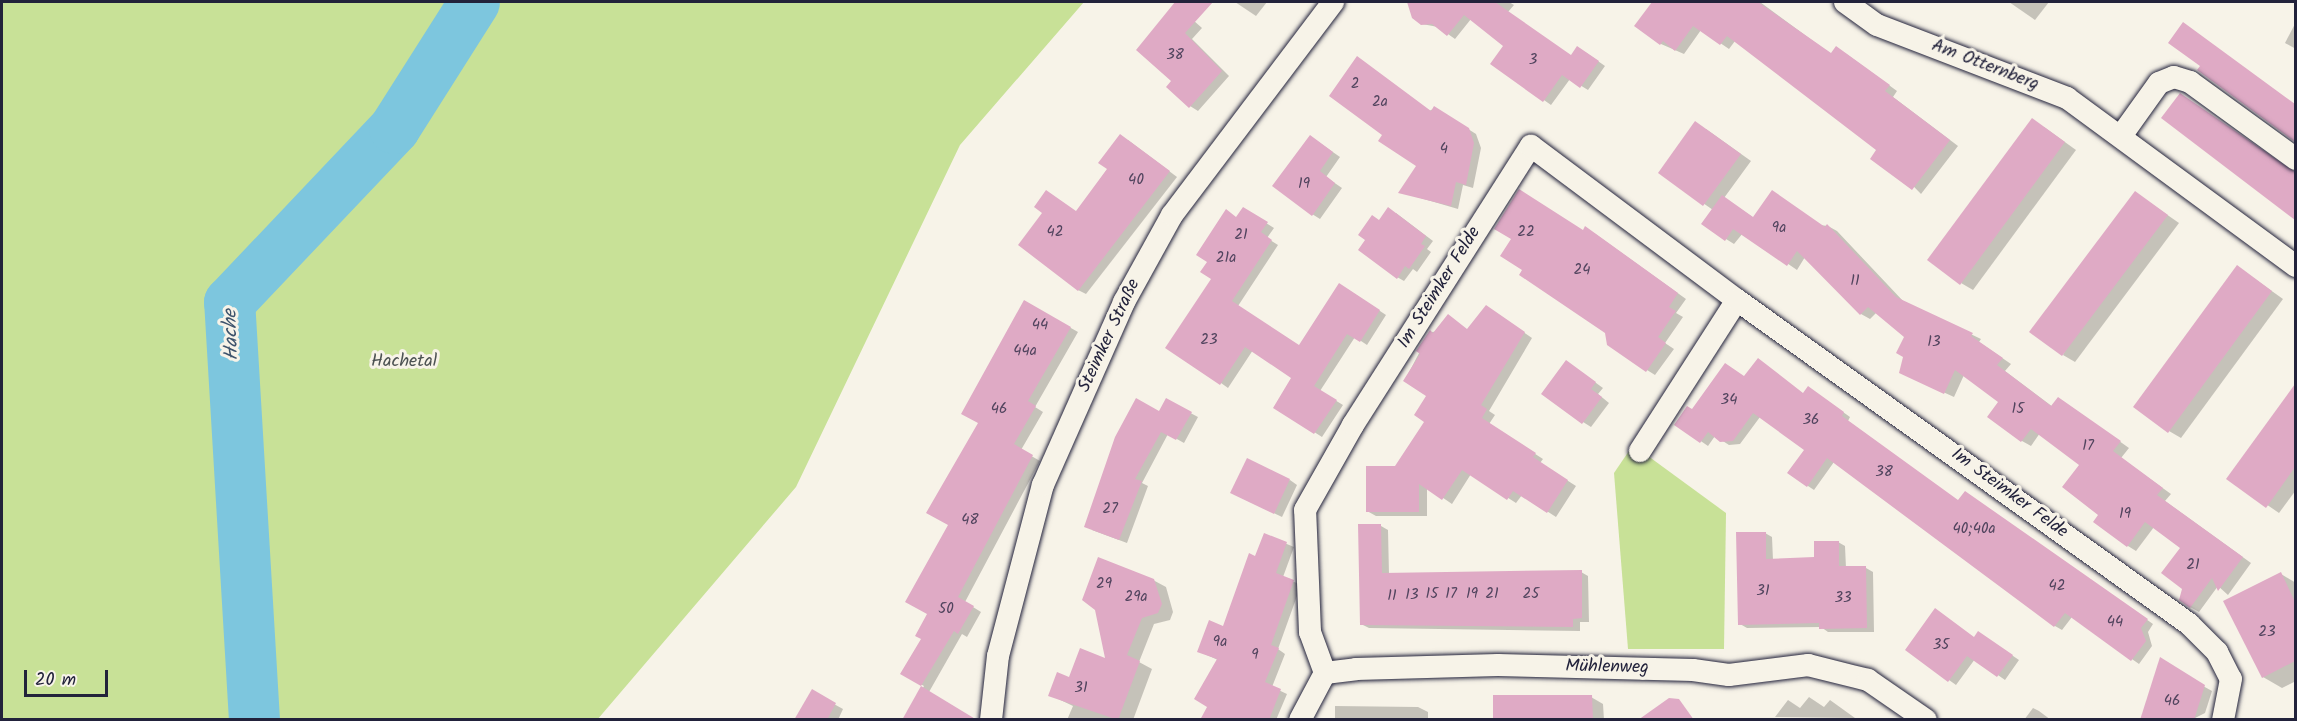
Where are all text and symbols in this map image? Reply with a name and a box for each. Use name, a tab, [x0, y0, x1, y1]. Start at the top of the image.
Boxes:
street label: Am Otternberg	[1928, 36, 2042, 96]
house number: 38	[1166, 47, 1184, 65]
house number: 3	[1529, 52, 1537, 70]
house number: 2	[1351, 76, 1359, 94]
house number: 2a	[1372, 94, 1388, 112]
house number: 4	[1440, 141, 1448, 159]
house number: 40	[1128, 172, 1144, 190]
house number: 19	[1298, 176, 1310, 194]
house number: 9a	[1772, 220, 1786, 238]
street label: Im Steimker Felde	[1394, 223, 1486, 353]
house number: 42	[1047, 224, 1063, 242]
house number: 22	[1517, 224, 1535, 242]
house number: 21	[1234, 227, 1248, 245]
house number: 21a	[1216, 250, 1236, 268]
house number: 24	[1574, 262, 1590, 280]
house number: 11	[1850, 273, 1860, 291]
street label: Steimker Straße	[1074, 276, 1146, 396]
water label: Hache	[219, 309, 245, 361]
house number: 44	[1032, 317, 1048, 335]
house number: 23	[1200, 332, 1218, 350]
house number: 13	[1927, 334, 1941, 352]
house number: 44a	[1013, 343, 1037, 361]
park label: Hachetal	[371, 351, 437, 373]
house number: 34	[1721, 392, 1737, 410]
house number: 46	[991, 401, 1007, 419]
house number: 15	[2012, 401, 2024, 419]
house number: 36	[1803, 412, 1819, 430]
house number: 17	[2082, 438, 2094, 456]
street label: Im Steimker Felde	[1946, 444, 2072, 544]
house number: 38	[1875, 464, 1893, 482]
house number: 27	[1102, 501, 1118, 519]
house number: 19	[2119, 506, 2131, 524]
house number: 48	[961, 512, 979, 530]
house number: 40;40a	[1952, 521, 1996, 539]
house number: 21	[2186, 557, 2200, 575]
house number: 29	[1096, 576, 1112, 594]
house number: 42	[2049, 578, 2065, 596]
house number: 31	[1756, 583, 1770, 601]
house number: 15	[1426, 586, 1438, 604]
house number: 17	[1445, 586, 1457, 604]
house number: 19	[1466, 586, 1478, 604]
house number: 21	[1485, 586, 1499, 604]
house number: 25	[1523, 586, 1539, 604]
house number: 13	[1405, 587, 1419, 605]
house number: 11	[1387, 588, 1397, 606]
house number: 29a	[1124, 589, 1148, 607]
house number: 33	[1834, 590, 1852, 608]
house number: 50	[938, 601, 954, 619]
house number: 44	[2107, 614, 2123, 632]
house number: 23	[2258, 624, 2276, 642]
house number: 9a	[1213, 634, 1227, 652]
house number: 35	[1933, 637, 1949, 655]
house number: 9	[1251, 647, 1259, 665]
street label: Mühlenweg	[1565, 656, 1649, 680]
scale bar	[27, 658, 111, 696]
text: 20 m	[35, 666, 76, 695]
house number: 31	[1074, 680, 1088, 698]
house number: 46	[2164, 693, 2180, 711]

